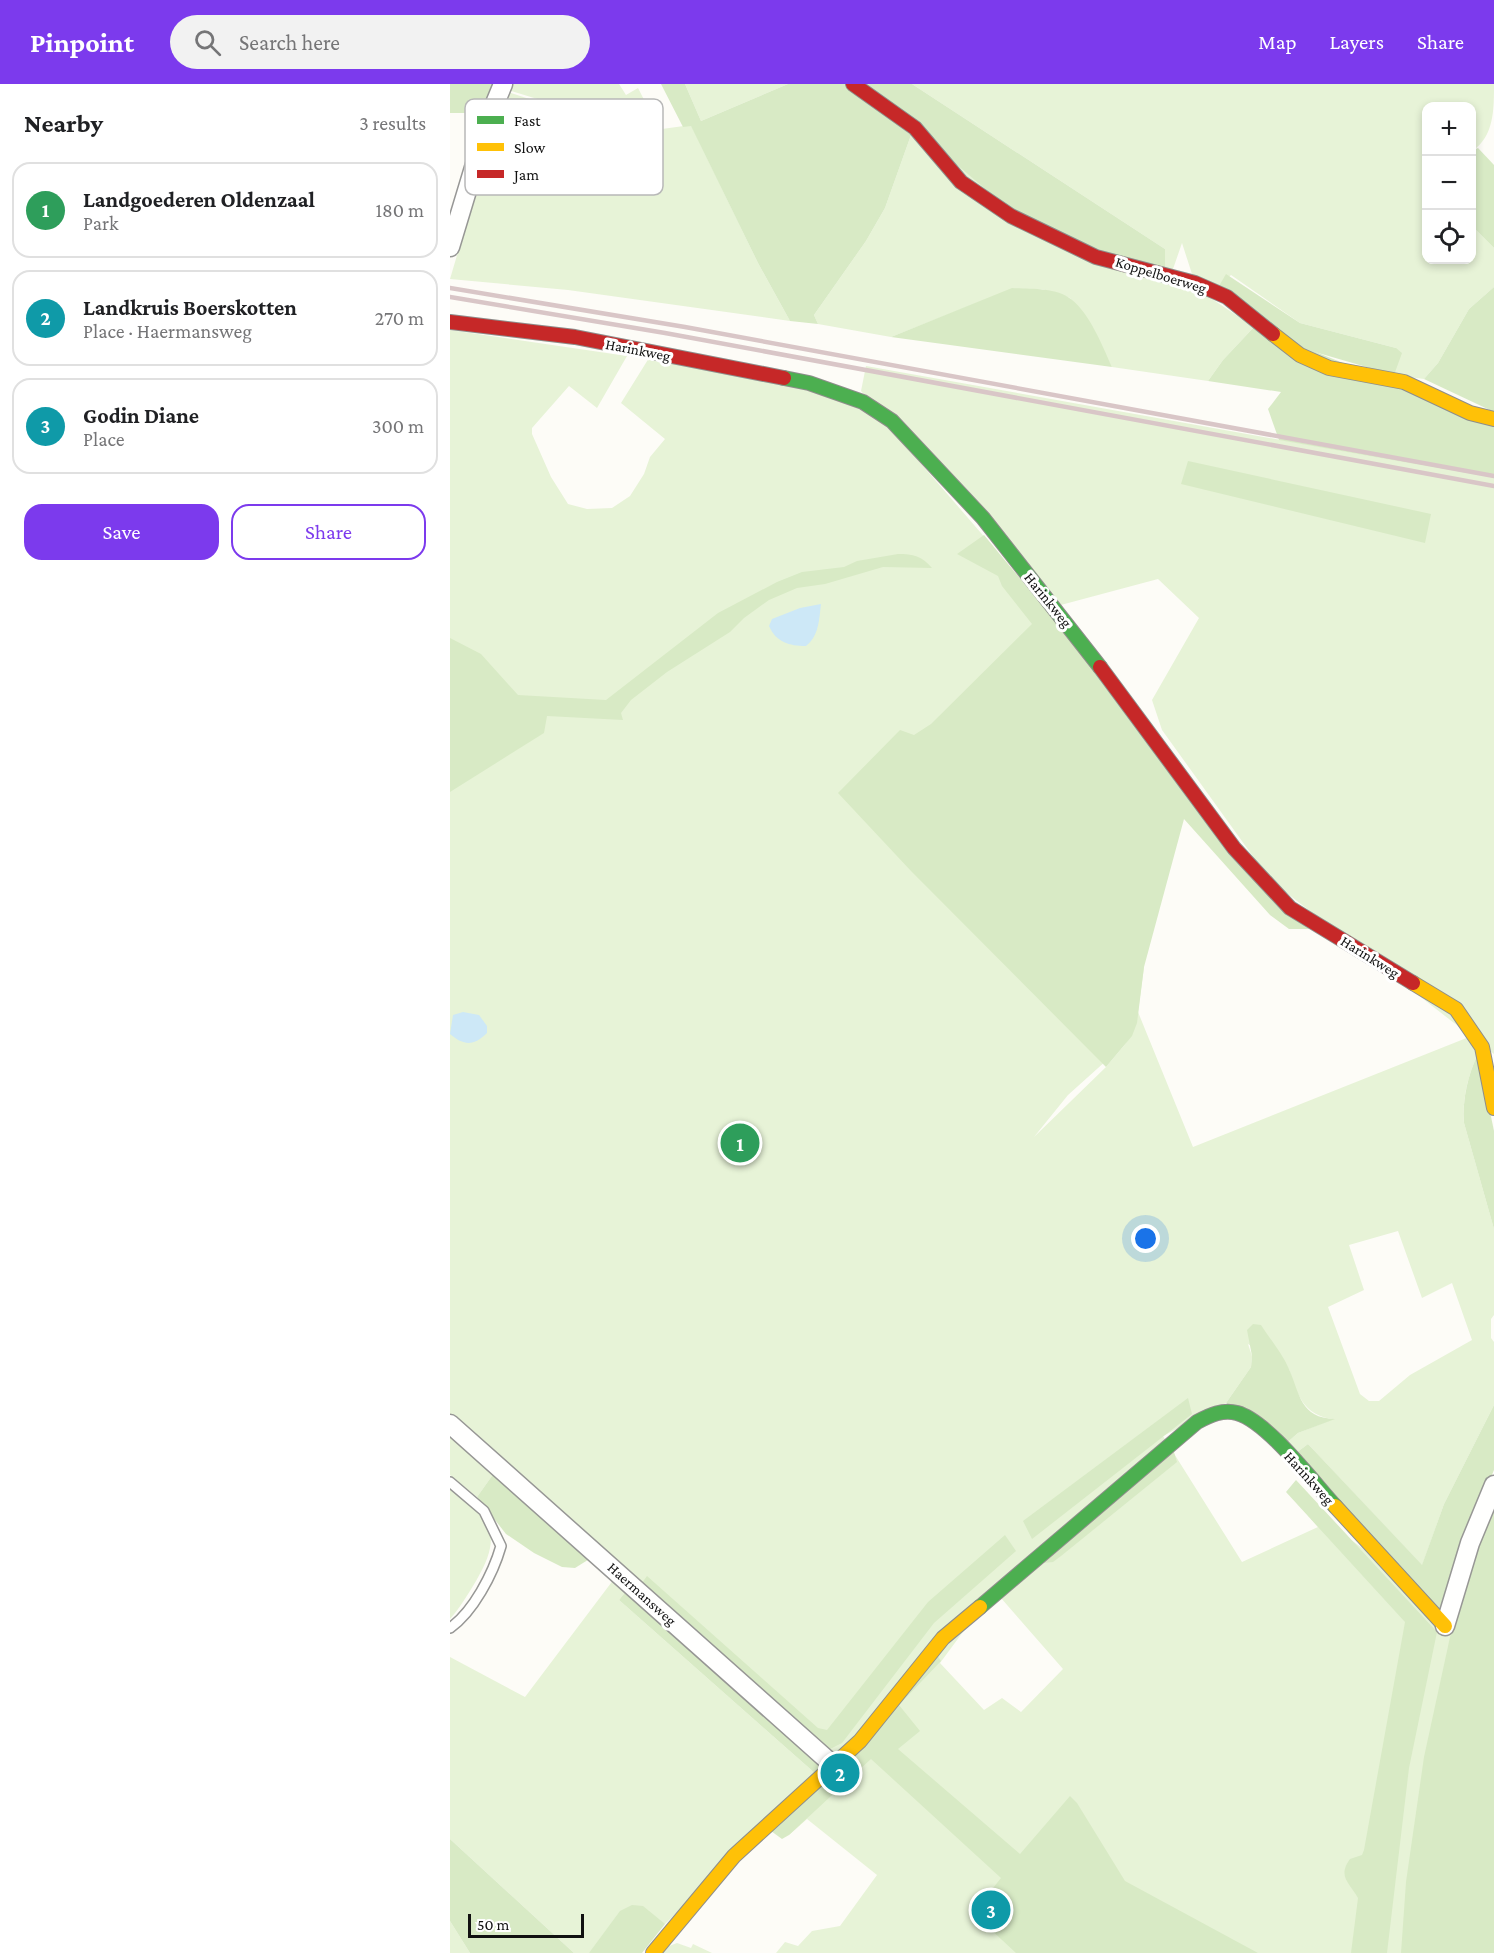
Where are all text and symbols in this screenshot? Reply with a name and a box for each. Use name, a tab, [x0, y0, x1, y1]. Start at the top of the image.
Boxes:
search box	[170, 15, 590, 69]
icon: search	[191, 26, 224, 59]
text: Pinpoint	[30, 27, 134, 58]
text: Search here	[239, 30, 340, 55]
text: Map	[1258, 30, 1297, 54]
text: Layers	[1330, 30, 1384, 54]
text: Share	[1417, 30, 1464, 54]
legend	[465, 99, 663, 195]
map controls	[1422, 102, 1476, 264]
button: +	[1422, 102, 1476, 156]
text: Nearby	[24, 109, 103, 138]
text: 3 results	[359, 112, 426, 134]
text: Fast	[514, 112, 541, 129]
text: Slow	[514, 139, 546, 156]
button: −	[1422, 156, 1476, 210]
text: Jam	[512, 166, 539, 184]
text: Landgoederen Oldenzaal	[83, 187, 315, 212]
text: 1	[42, 199, 49, 221]
text: 180 m	[375, 199, 424, 221]
button: locate	[1422, 210, 1476, 264]
text: Park	[83, 212, 119, 234]
street label: Koppelboerweg	[1113, 254, 1208, 297]
text: Landkruis Boerskotten	[83, 295, 297, 320]
text: 2	[40, 307, 51, 329]
text: 270 m	[375, 307, 424, 329]
text: Place · Haermansweg	[83, 320, 252, 342]
street label: Harinkweg	[604, 336, 672, 365]
text: Godin Diane	[83, 403, 199, 428]
text: 3	[41, 415, 50, 437]
text: 300 m	[372, 415, 424, 437]
text: Place	[83, 428, 125, 450]
button: Save	[24, 504, 219, 560]
button: Share	[231, 504, 426, 560]
street label: Harinkweg	[1020, 569, 1075, 631]
street label: Harinkweg	[1337, 933, 1402, 982]
pin: 1	[720, 1120, 760, 1166]
your location	[1131, 1224, 1160, 1253]
street label: Harinkweg	[1280, 1448, 1337, 1508]
street label: Haermansweg	[604, 1559, 679, 1630]
pin: 2	[820, 1750, 860, 1796]
pin: 3	[972, 1888, 1010, 1932]
scale bar	[468, 1911, 584, 1938]
text: 50 m	[477, 1916, 509, 1933]

